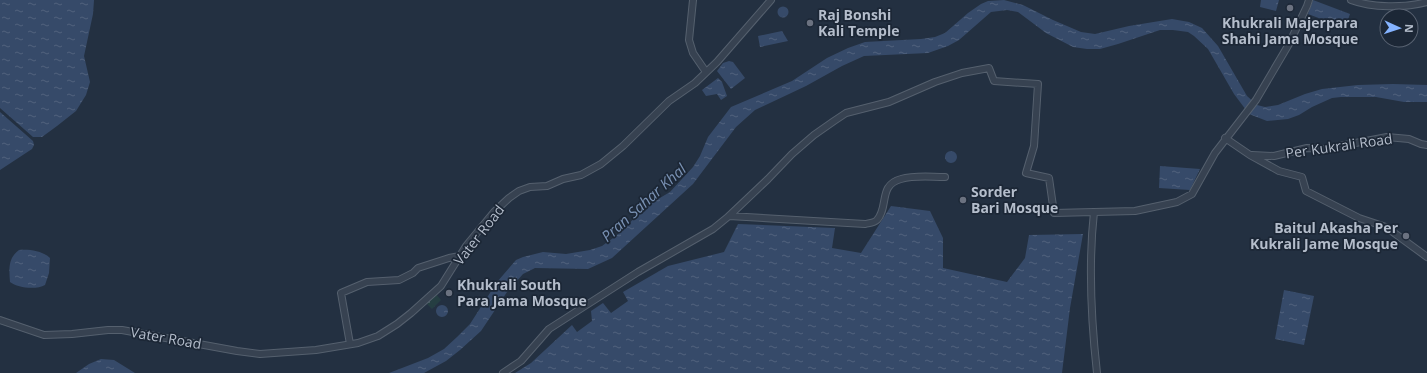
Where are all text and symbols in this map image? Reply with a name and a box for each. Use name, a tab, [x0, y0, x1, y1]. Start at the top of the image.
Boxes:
marker: Khukrali Majerpara Shahi Jama Mosque	[1285, 3, 1295, 13]
place label: Raj Bonshi Kali Temple	[818, 5, 899, 40]
north arrow	[1379, 8, 1419, 48]
place label: Khukrali Majerpara Shahi Jama Mosque	[1222, 13, 1358, 48]
marker: Raj Bonshi Kali Temple	[805, 18, 815, 28]
text: N	[1402, 24, 1417, 33]
street label: Per Kukrali Road	[1284, 129, 1394, 162]
water label: Pran Sahar Khal	[597, 158, 691, 246]
place label: Sorder Bari Mosque	[971, 182, 1058, 217]
marker: Sorder Bari Mosque	[958, 195, 968, 205]
street label: Vater Road	[449, 201, 508, 269]
place label: Baitul Akasha Per Kukrali Jame Mosque	[1250, 218, 1399, 253]
marker: Baitul Akasha Per Kukrali Jame Mosque	[1401, 231, 1411, 241]
place label: Khukrali South Para Jama Mosque	[457, 275, 587, 310]
marker: Khukrali South Para Jama Mosque	[444, 288, 454, 298]
street label: Vater Road	[129, 322, 203, 353]

